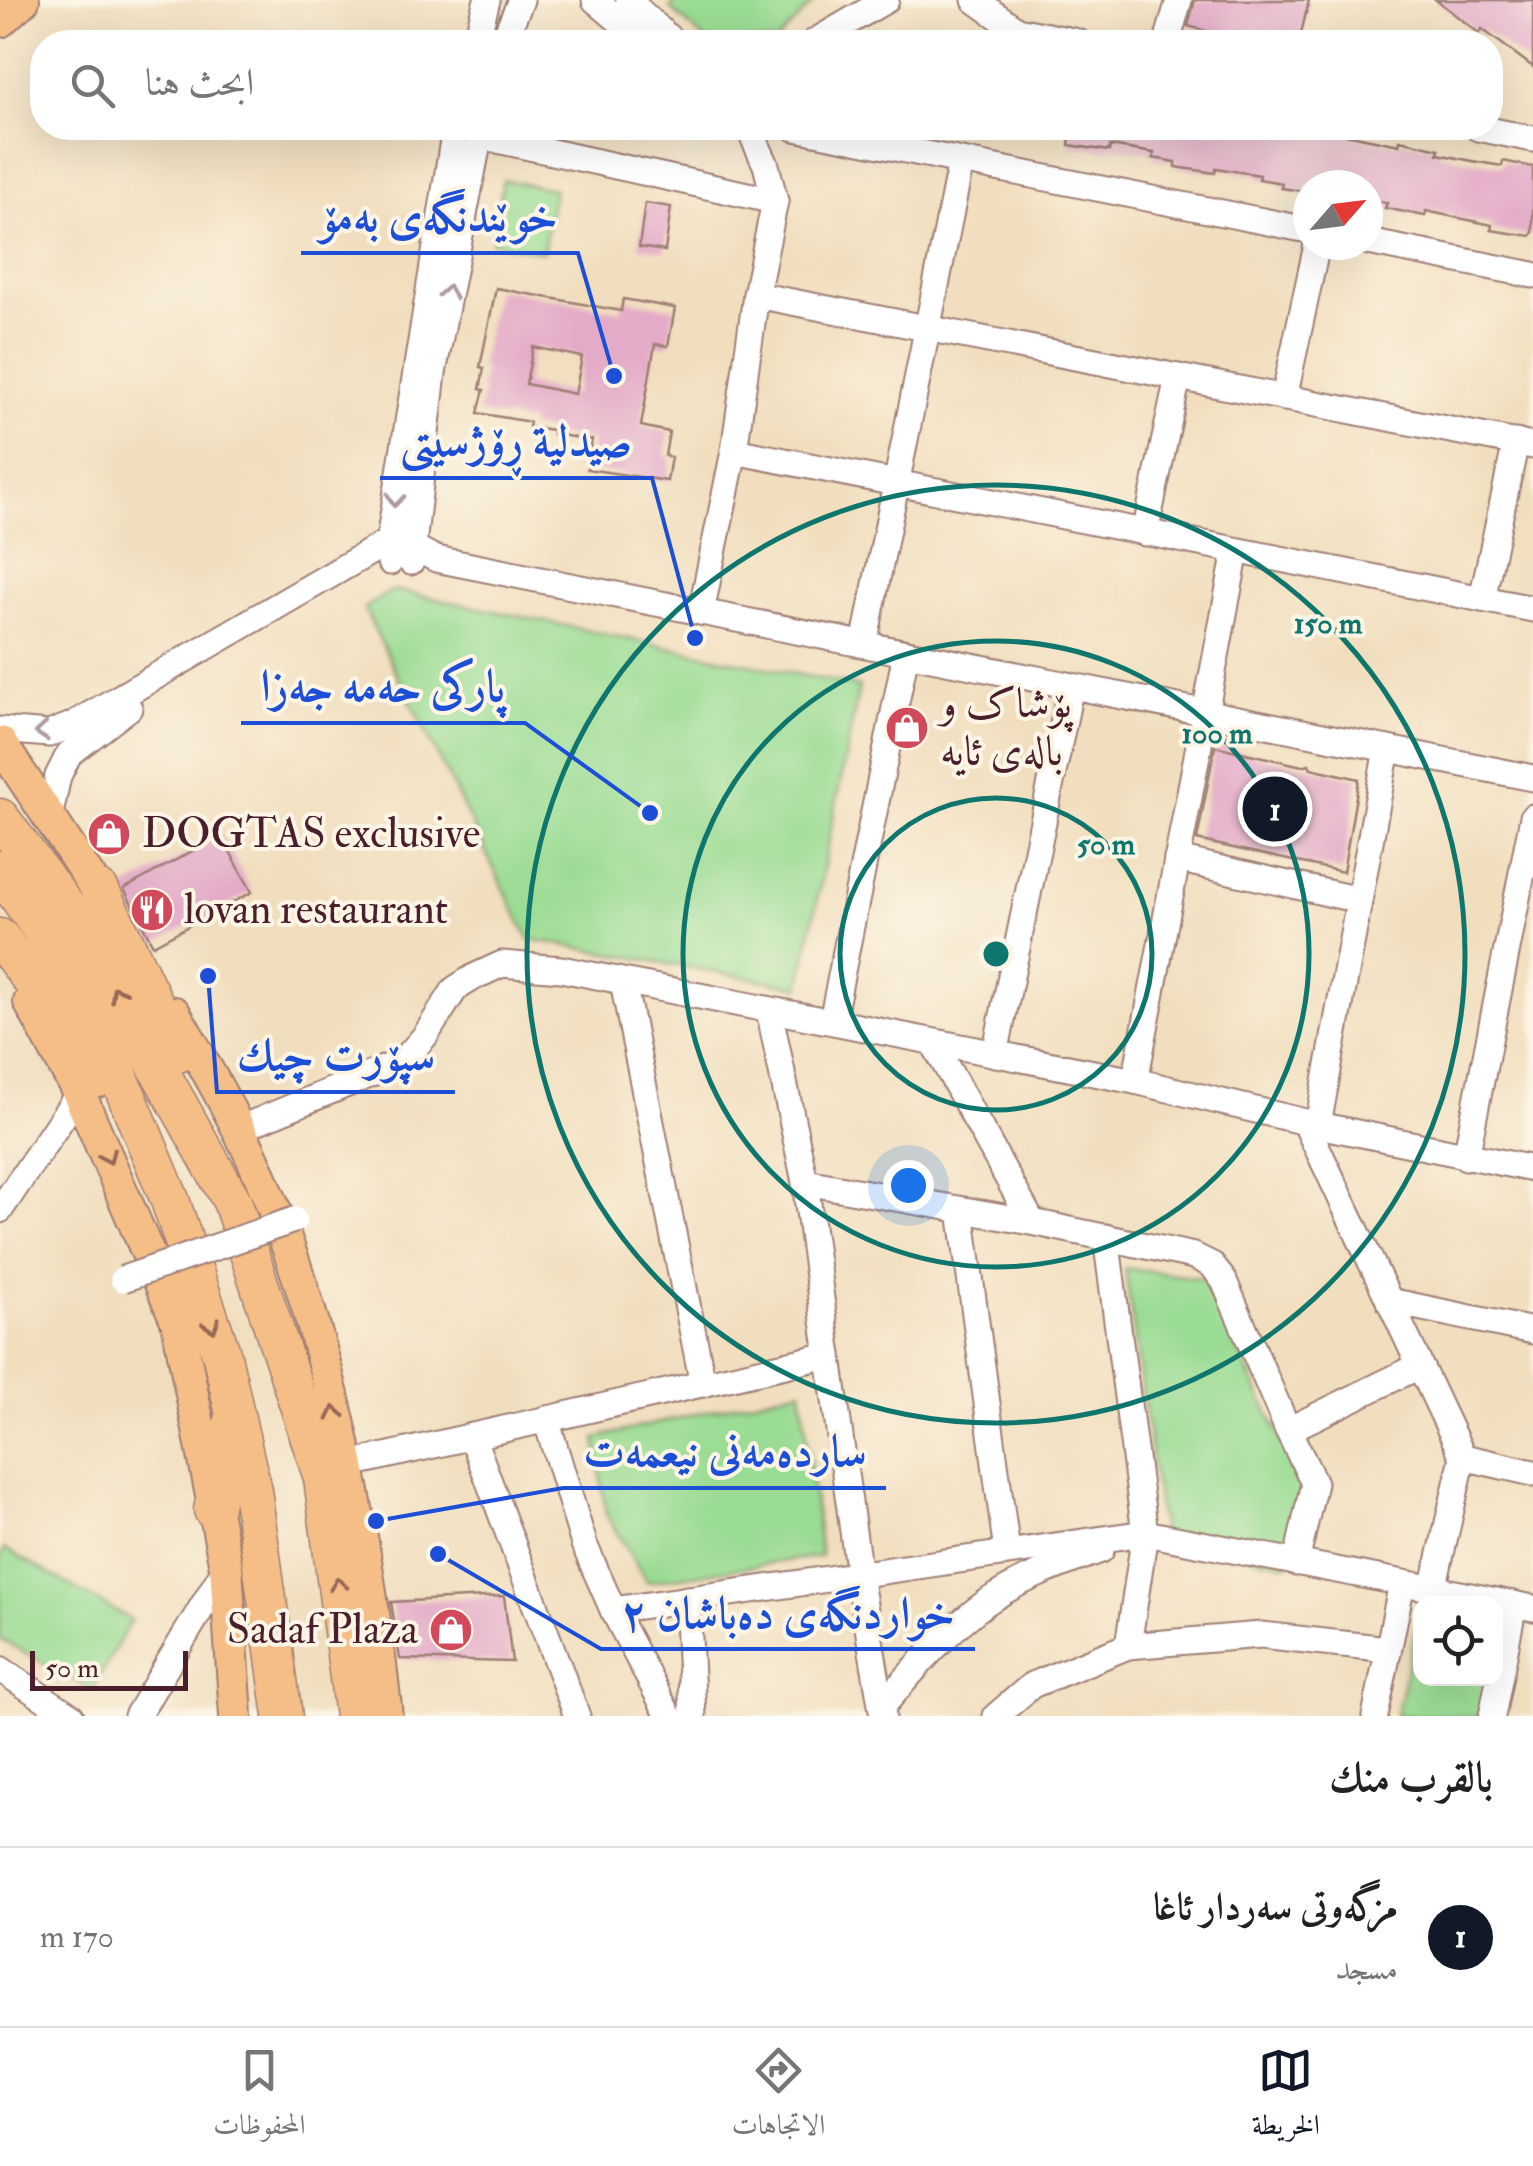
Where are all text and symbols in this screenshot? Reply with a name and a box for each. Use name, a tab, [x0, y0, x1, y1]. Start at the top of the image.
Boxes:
search box	[30, 30, 1503, 140]
icon: search	[65, 58, 120, 113]
text: ابحث هنا	[145, 59, 254, 107]
north arrow	[1293, 170, 1383, 260]
callout: خوێندنگەی بەمۆ	[301, 178, 578, 253]
text: خوێندنگەی بەمۆ	[316, 188, 558, 245]
one-way arrow	[437, 284, 458, 301]
callout: صيدلية ڕۆژسیتی	[380, 403, 652, 478]
text: صيدلية ڕۆژسیتی	[400, 414, 632, 477]
one-way arrow	[385, 492, 406, 508]
text: 150 m	[1294, 605, 1363, 642]
callout: پارکی حەمە جەزا	[241, 648, 525, 723]
text: پارکی حەمە جەزا	[261, 658, 508, 719]
place label: پۆشاک و بالەی ئایە	[936, 678, 1074, 778]
shop icon: پۆشاک و بالەی ئایە	[884, 705, 930, 751]
text: 100 m	[1182, 715, 1253, 752]
one-way arrow	[34, 721, 50, 743]
pin: 1	[1242, 772, 1308, 846]
place label: DOGTAS exclusive	[142, 808, 480, 860]
shop icon: DOGTAS exclusive	[86, 811, 132, 857]
text: 50 m	[1077, 826, 1136, 863]
place label: lovan restaurant	[184, 884, 448, 936]
restaurant icon: lovan restaurant	[129, 887, 175, 933]
centre of rings	[978, 936, 1014, 972]
one-way arrow	[110, 986, 129, 1004]
callout: سپۆرت چيك	[217, 1017, 455, 1092]
text: سپۆرت چيك	[237, 1028, 435, 1085]
one-way arrow	[96, 1147, 116, 1165]
your location	[883, 1160, 934, 1211]
one-way arrow	[201, 1317, 221, 1334]
one-way arrow	[325, 1405, 346, 1422]
callout: ساردەمەنی نیعمەت	[563, 1413, 886, 1488]
text: ساردەمەنی نیعمەت	[583, 1424, 867, 1480]
callout: خواردنگەی دەباشان ٢	[601, 1574, 975, 1649]
one-way arrow	[329, 1576, 350, 1593]
text: خواردنگەی دەباشان ٢	[621, 1585, 955, 1642]
map controls	[1413, 1596, 1503, 1686]
button: locate	[1413, 1596, 1503, 1686]
place label: Sadaf Plaza	[227, 1604, 419, 1656]
shop icon: Sadaf Plaza	[428, 1607, 474, 1653]
scale bar	[30, 1646, 188, 1690]
text: 50 m	[45, 1651, 99, 1686]
text: بالقرب منك	[1329, 1752, 1493, 1804]
text: مزگەوتی سەردار ئاغا	[1153, 1883, 1398, 1931]
text: 170 m	[40, 1917, 114, 1957]
text: 1	[1455, 1917, 1466, 1957]
text: مسجد	[1335, 1949, 1398, 1989]
tab: المحفوظات	[213, 2043, 305, 2152]
tab: الاتجاهات	[732, 2043, 825, 2152]
tab: الخريطة	[1252, 2043, 1320, 2152]

